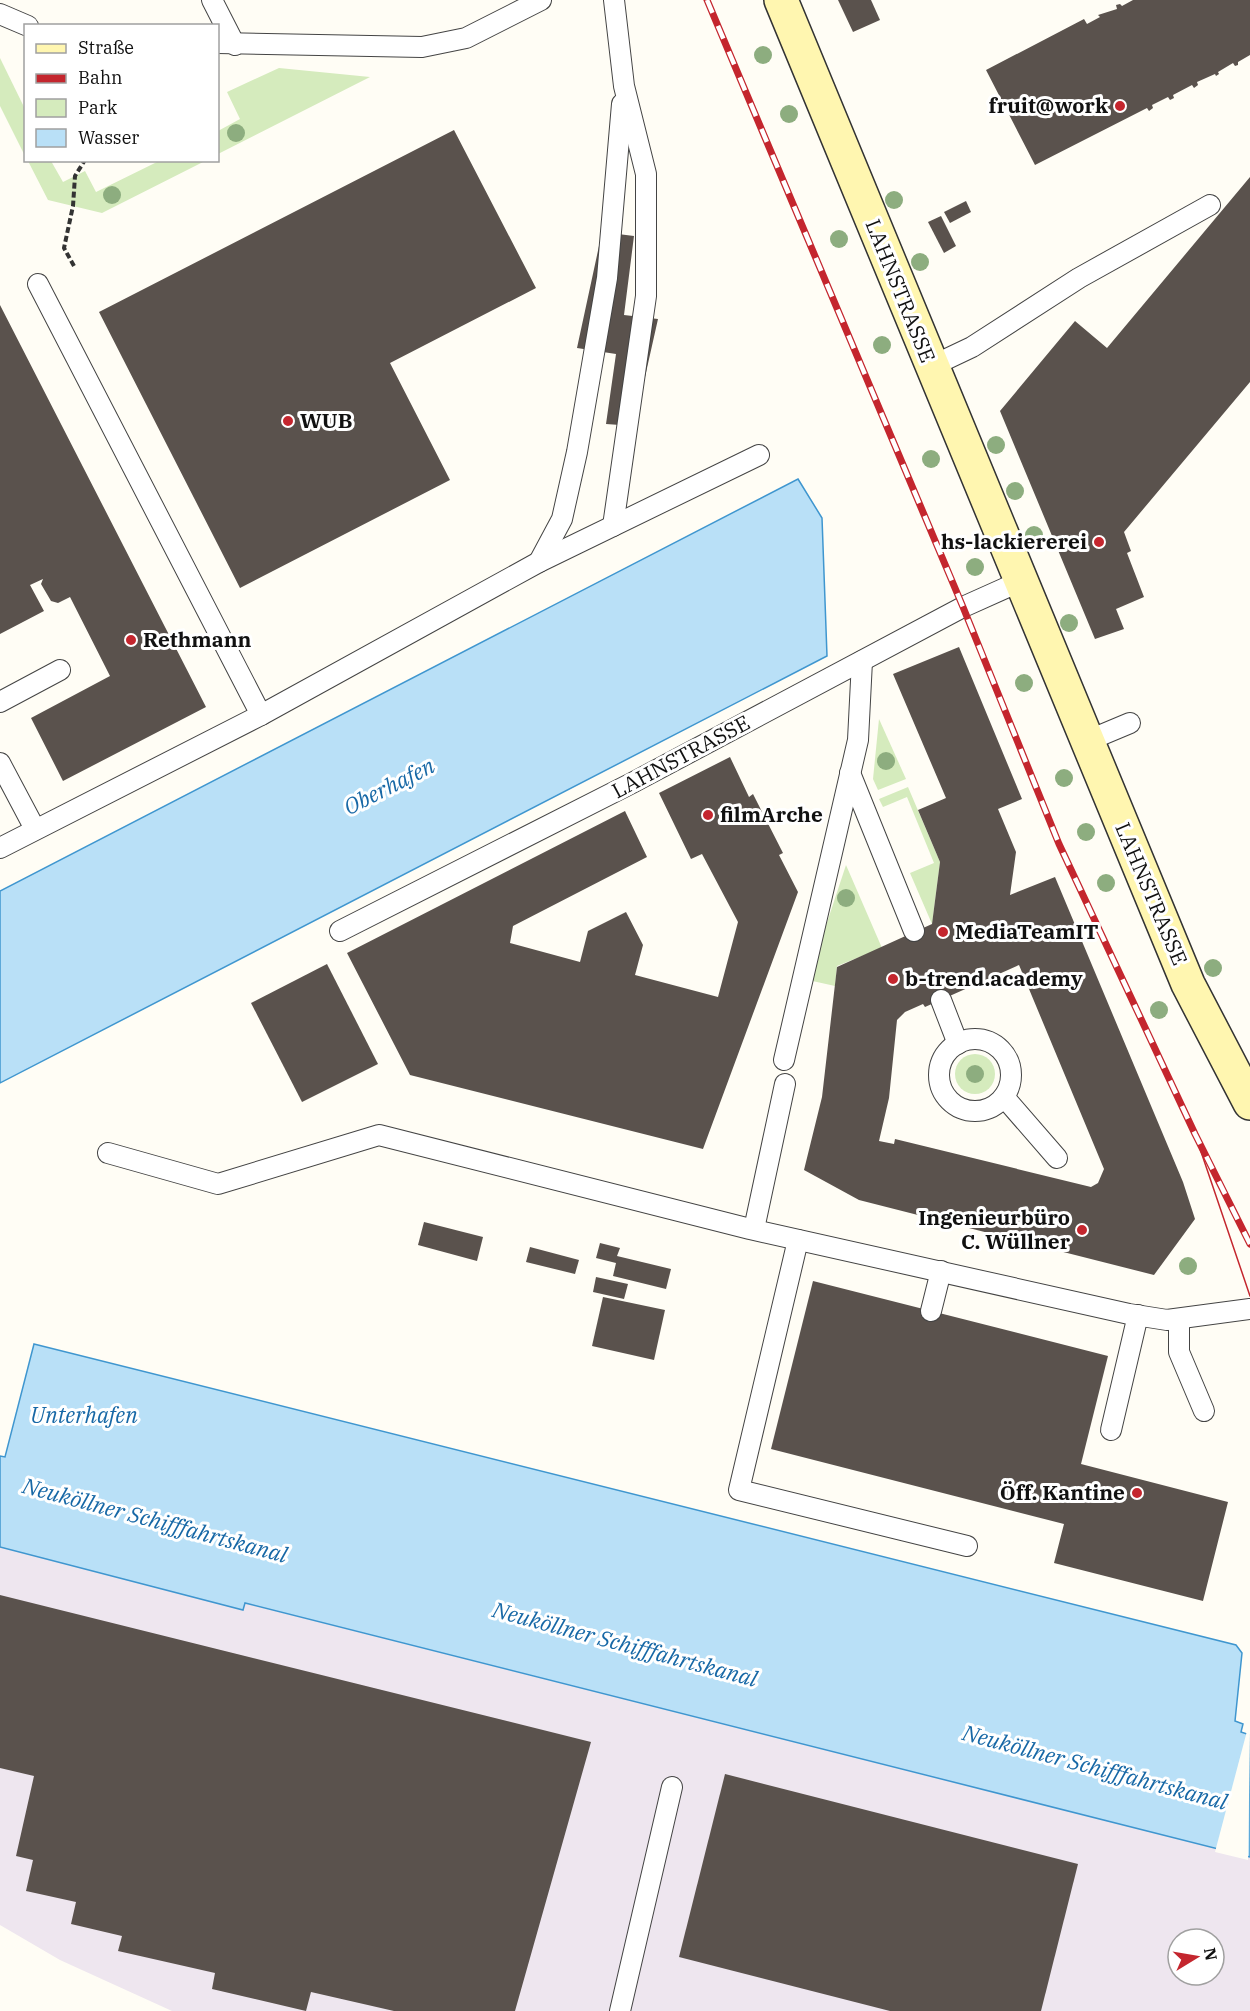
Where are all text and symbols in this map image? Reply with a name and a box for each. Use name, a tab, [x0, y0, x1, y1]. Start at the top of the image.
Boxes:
legend	[24, 24, 219, 162]
text: Straße	[78, 36, 134, 59]
text: Bahn	[78, 66, 123, 89]
place label: fruit@work	[989, 91, 1108, 119]
text: Park	[78, 96, 118, 119]
marker: fruit@work	[1113, 99, 1127, 113]
text: Wasser	[78, 126, 139, 149]
street label: LAHNSTRASSE	[859, 215, 942, 367]
place label: WUB	[300, 406, 353, 434]
marker: WUB	[281, 414, 295, 428]
place label: hs-lackiererei	[941, 527, 1087, 555]
marker: hs-lackiererei	[1092, 535, 1106, 549]
place label: Rethmann	[143, 625, 252, 653]
marker: Rethmann	[124, 633, 138, 647]
street label: LAHNSTRASSE	[607, 708, 754, 804]
water label: Oberhafen	[338, 750, 440, 821]
place label: filmArche	[720, 800, 823, 828]
marker: filmArche	[701, 808, 715, 822]
street label: LAHNSTRASSE	[1109, 818, 1195, 969]
place label: MediaTeamIT	[955, 917, 1099, 945]
marker: MediaTeamIT	[936, 925, 950, 939]
place label: b-trend.academy	[905, 964, 1083, 992]
marker: b-trend.academy	[886, 972, 900, 986]
place label: Ingenieurbüro C. Wüllner	[918, 1203, 1071, 1255]
marker: Ingenieurbüro C. Wüllner	[1075, 1223, 1089, 1237]
water label: Unterhafen	[30, 1400, 138, 1429]
water label: Neuköllner Schifffahrtskanal	[19, 1470, 291, 1569]
place label: Öff. Kantine	[1000, 1478, 1125, 1506]
marker: Öff. Kantine	[1130, 1486, 1144, 1500]
water label: Neuköllner Schifffahrtskanal	[489, 1594, 761, 1693]
water label: Neuköllner Schifffahrtskanal	[959, 1717, 1231, 1816]
north arrow	[1166, 1927, 1226, 1987]
text: N	[1200, 1946, 1222, 1962]

